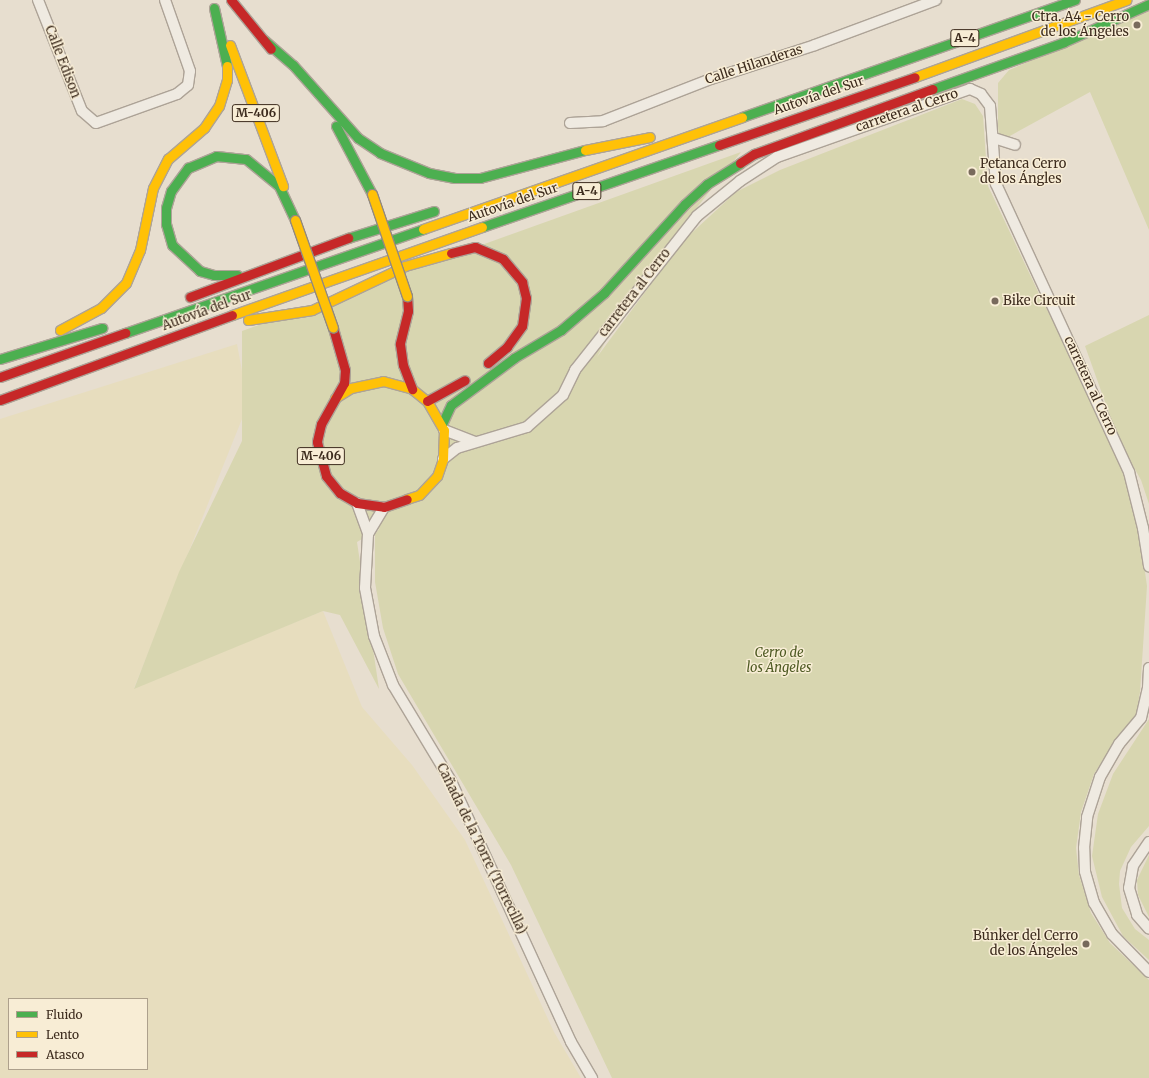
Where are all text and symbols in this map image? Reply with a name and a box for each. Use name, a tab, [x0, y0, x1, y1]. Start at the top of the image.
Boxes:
place label: Ctra. A4 - Cerro de los Ángeles	[1032, 10, 1129, 41]
marker: Ctra. A4 - Cerro de los Ángeles	[1132, 20, 1142, 30]
street label: Calle Edison	[41, 23, 83, 101]
road number: A-4	[950, 28, 980, 48]
street label: Calle Hilanderas	[703, 42, 805, 88]
street label: Autovía del Sur	[772, 73, 866, 119]
street label: carretera al Cerro	[854, 86, 960, 136]
road number: M-406	[231, 103, 281, 123]
place label: Petanca Cerro de los Ángles	[980, 157, 1066, 188]
marker: Petanca Cerro de los Ángles	[967, 167, 977, 177]
street label: Autovía del Sur	[466, 180, 560, 226]
road number: A-4	[572, 181, 602, 201]
street label: carretera al Cerro	[596, 246, 674, 340]
street label: Autovía del Sur	[160, 288, 254, 334]
place label: Bike Circuit	[1003, 293, 1075, 309]
marker: Bike Circuit	[990, 296, 1000, 306]
street label: carretera al Cerro	[1060, 334, 1120, 438]
road number: M-406	[296, 446, 346, 466]
park label: Cerro de los Ángeles	[747, 646, 811, 677]
street label: Cañada de la Torre (Torrecilla)	[433, 761, 529, 937]
place label: Búnker del Cerro de los Ángeles	[973, 929, 1078, 960]
marker: Búnker del Cerro de los Ángeles	[1081, 939, 1091, 949]
legend	[8, 998, 148, 1070]
text: Fluido	[46, 1007, 83, 1022]
text: Lento	[46, 1027, 79, 1042]
text: Atasco	[46, 1047, 84, 1062]

